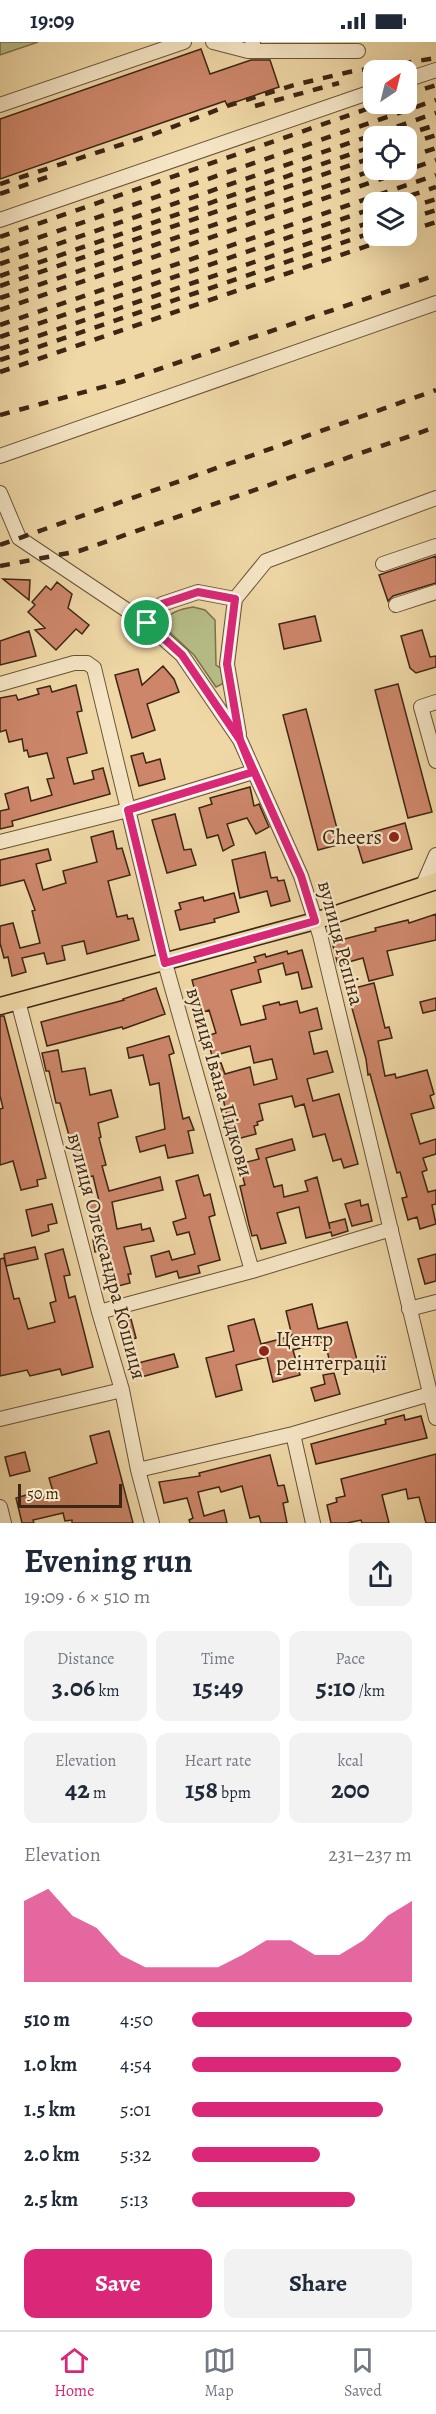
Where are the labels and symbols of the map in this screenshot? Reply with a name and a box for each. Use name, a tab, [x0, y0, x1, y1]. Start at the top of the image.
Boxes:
north arrow	[363, 60, 417, 114]
pin	[121, 597, 172, 648]
place label: Cheers	[322, 823, 382, 851]
marker: Cheers	[387, 830, 401, 844]
street label: вулиця Рєпіна	[311, 877, 371, 1009]
street label: вулиця Івана Підкови	[180, 984, 260, 1180]
street label: вулиця Олександра Кошиця	[61, 1130, 153, 1382]
place label: Центр реінтеграції	[276, 1325, 387, 1377]
marker: Центр реінтеграції	[257, 1344, 271, 1358]
scale bar	[18, 1481, 122, 1508]

